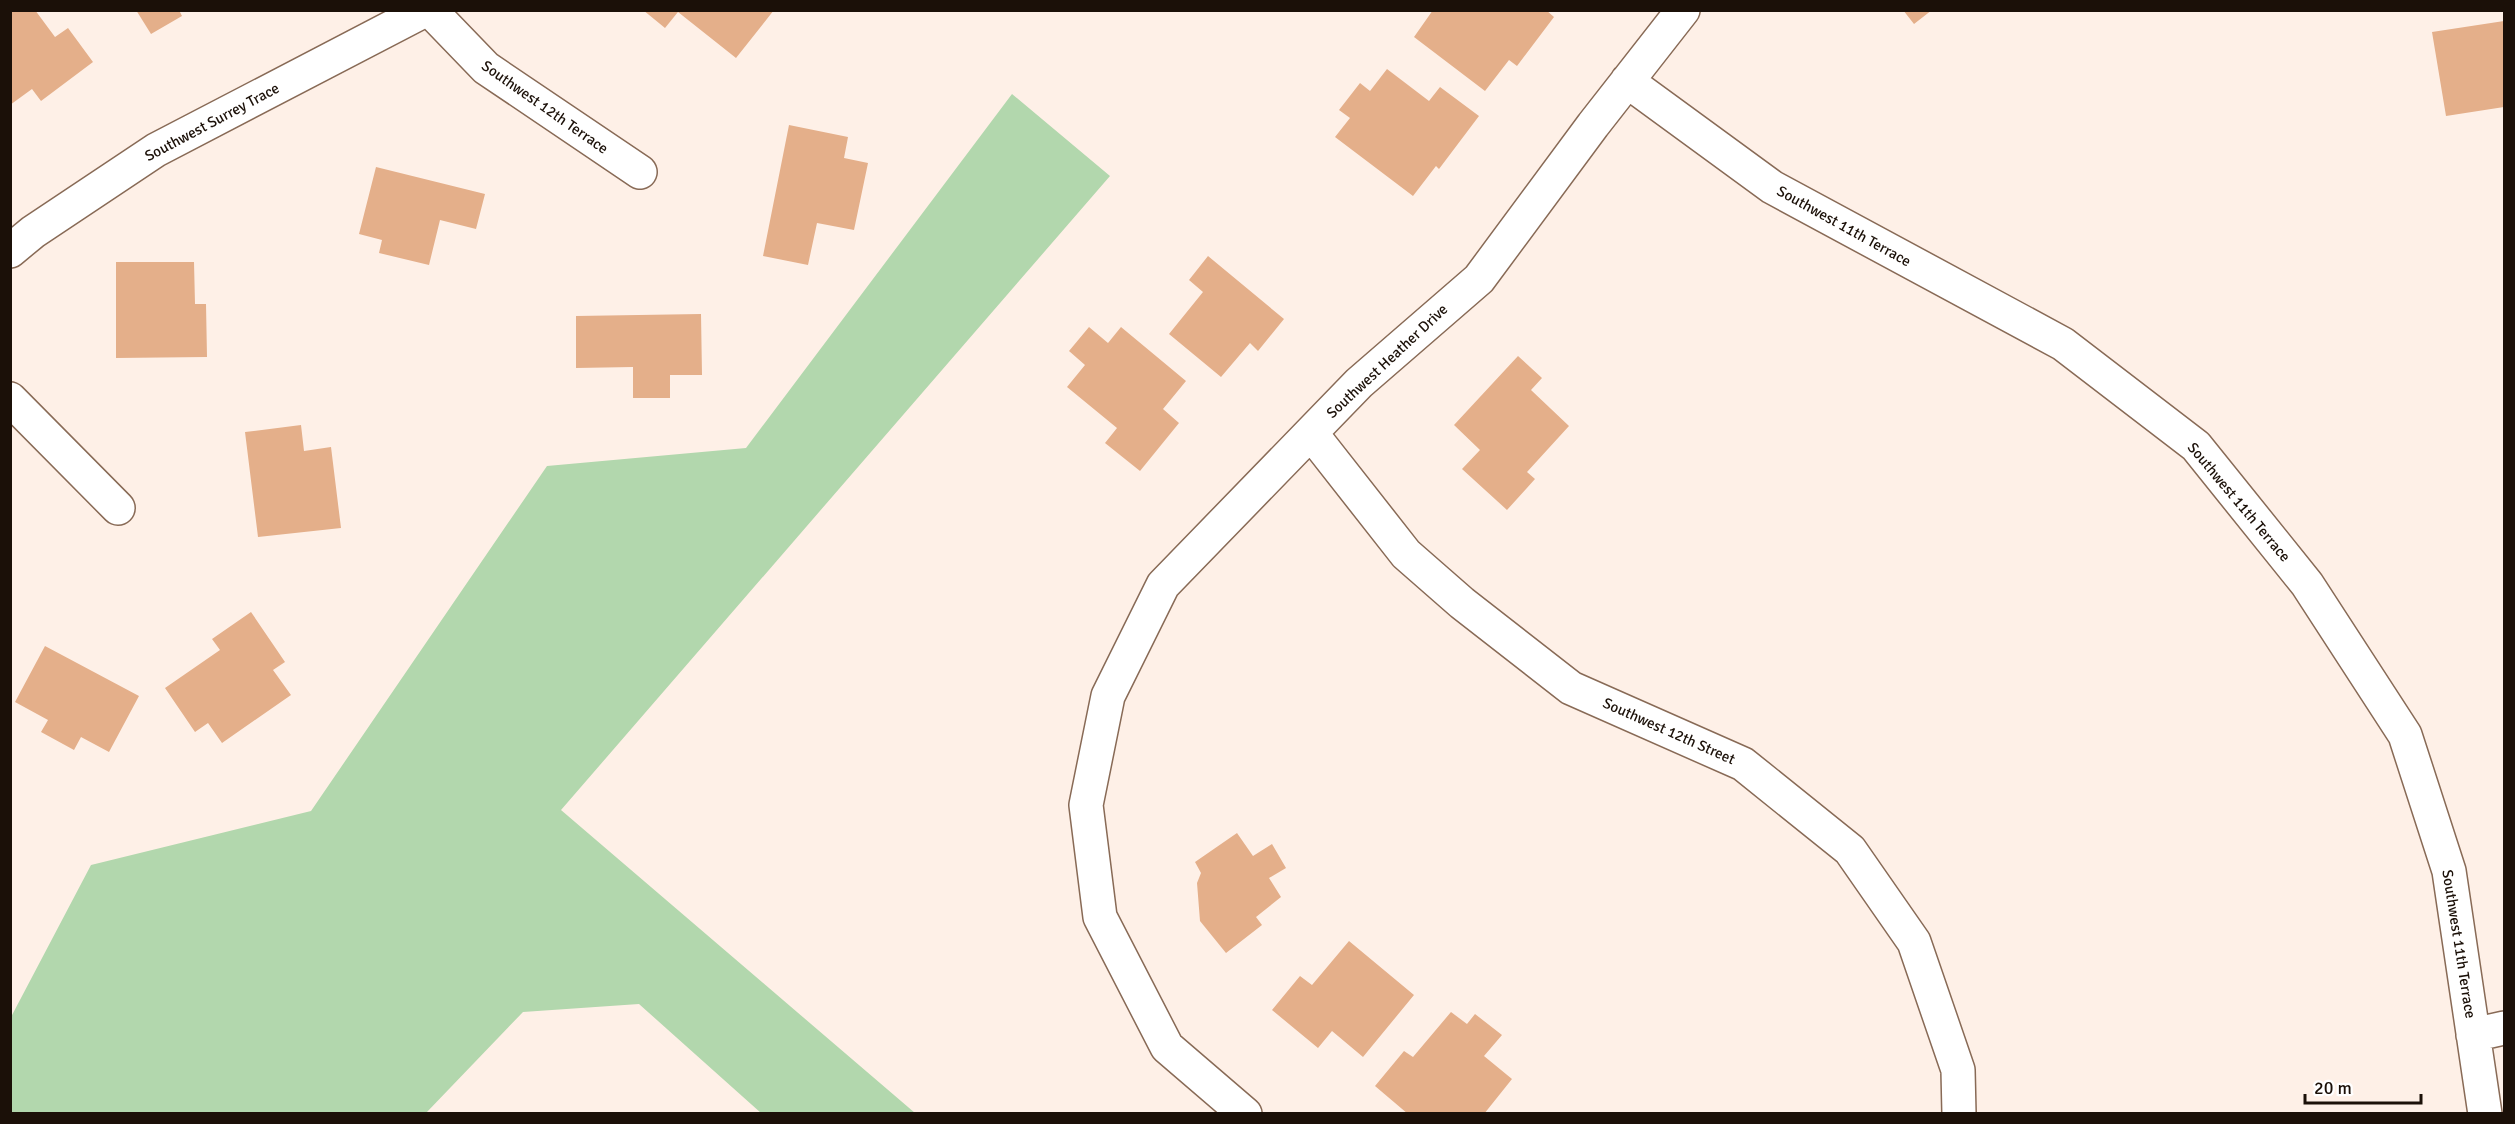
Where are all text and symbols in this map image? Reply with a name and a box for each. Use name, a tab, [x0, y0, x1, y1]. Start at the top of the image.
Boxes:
street label: Southwest 12th Terrace	[478, 57, 612, 157]
street label: Southwest Surrey Trace	[142, 79, 282, 165]
street label: Southwest 11th Terrace	[1774, 182, 1914, 270]
street label: Southwest Heather Drive	[1323, 300, 1451, 422]
street label: Southwest 11th Terrace	[2184, 439, 2294, 565]
street label: Southwest 12th Street	[1600, 694, 1738, 768]
street label: Southwest 11th Terrace	[2438, 868, 2480, 1020]
scale bar	[2305, 1067, 2420, 1105]
text: 20 m	[2314, 1077, 2352, 1099]

